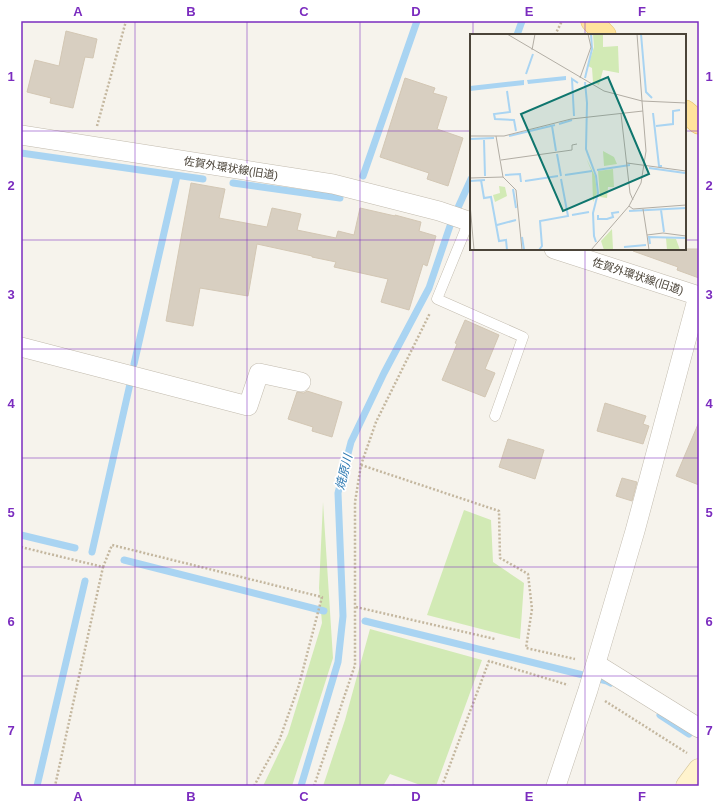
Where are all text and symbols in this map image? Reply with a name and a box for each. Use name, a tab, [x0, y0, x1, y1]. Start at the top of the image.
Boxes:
text: A	[73, 4, 83, 19]
text: B	[186, 4, 196, 19]
text: C	[299, 4, 309, 19]
text: D	[411, 4, 421, 19]
text: E	[525, 4, 534, 19]
text: F	[638, 4, 646, 19]
inset map	[470, 34, 686, 250]
text: 1	[7, 69, 15, 84]
text: 1	[705, 69, 713, 84]
street label: 佐賀外環状線(旧道)	[183, 155, 279, 181]
text: 2	[7, 178, 15, 193]
text: 2	[705, 178, 713, 193]
street label: 佐賀外環状線(旧道)	[591, 256, 685, 296]
text: 3	[7, 287, 15, 302]
text: 3	[705, 287, 713, 302]
text: 4	[7, 396, 15, 411]
text: 4	[705, 396, 713, 411]
water label: 焼原川	[333, 451, 356, 491]
text: 5	[7, 505, 15, 520]
text: 5	[705, 505, 713, 520]
text: 6	[7, 614, 15, 629]
text: 6	[705, 614, 713, 629]
text: 7	[7, 723, 15, 738]
text: 7	[705, 723, 713, 738]
text: A	[73, 789, 83, 804]
text: B	[186, 789, 196, 804]
text: C	[299, 789, 309, 804]
text: D	[411, 789, 421, 804]
text: E	[525, 789, 534, 804]
text: F	[638, 789, 646, 804]

